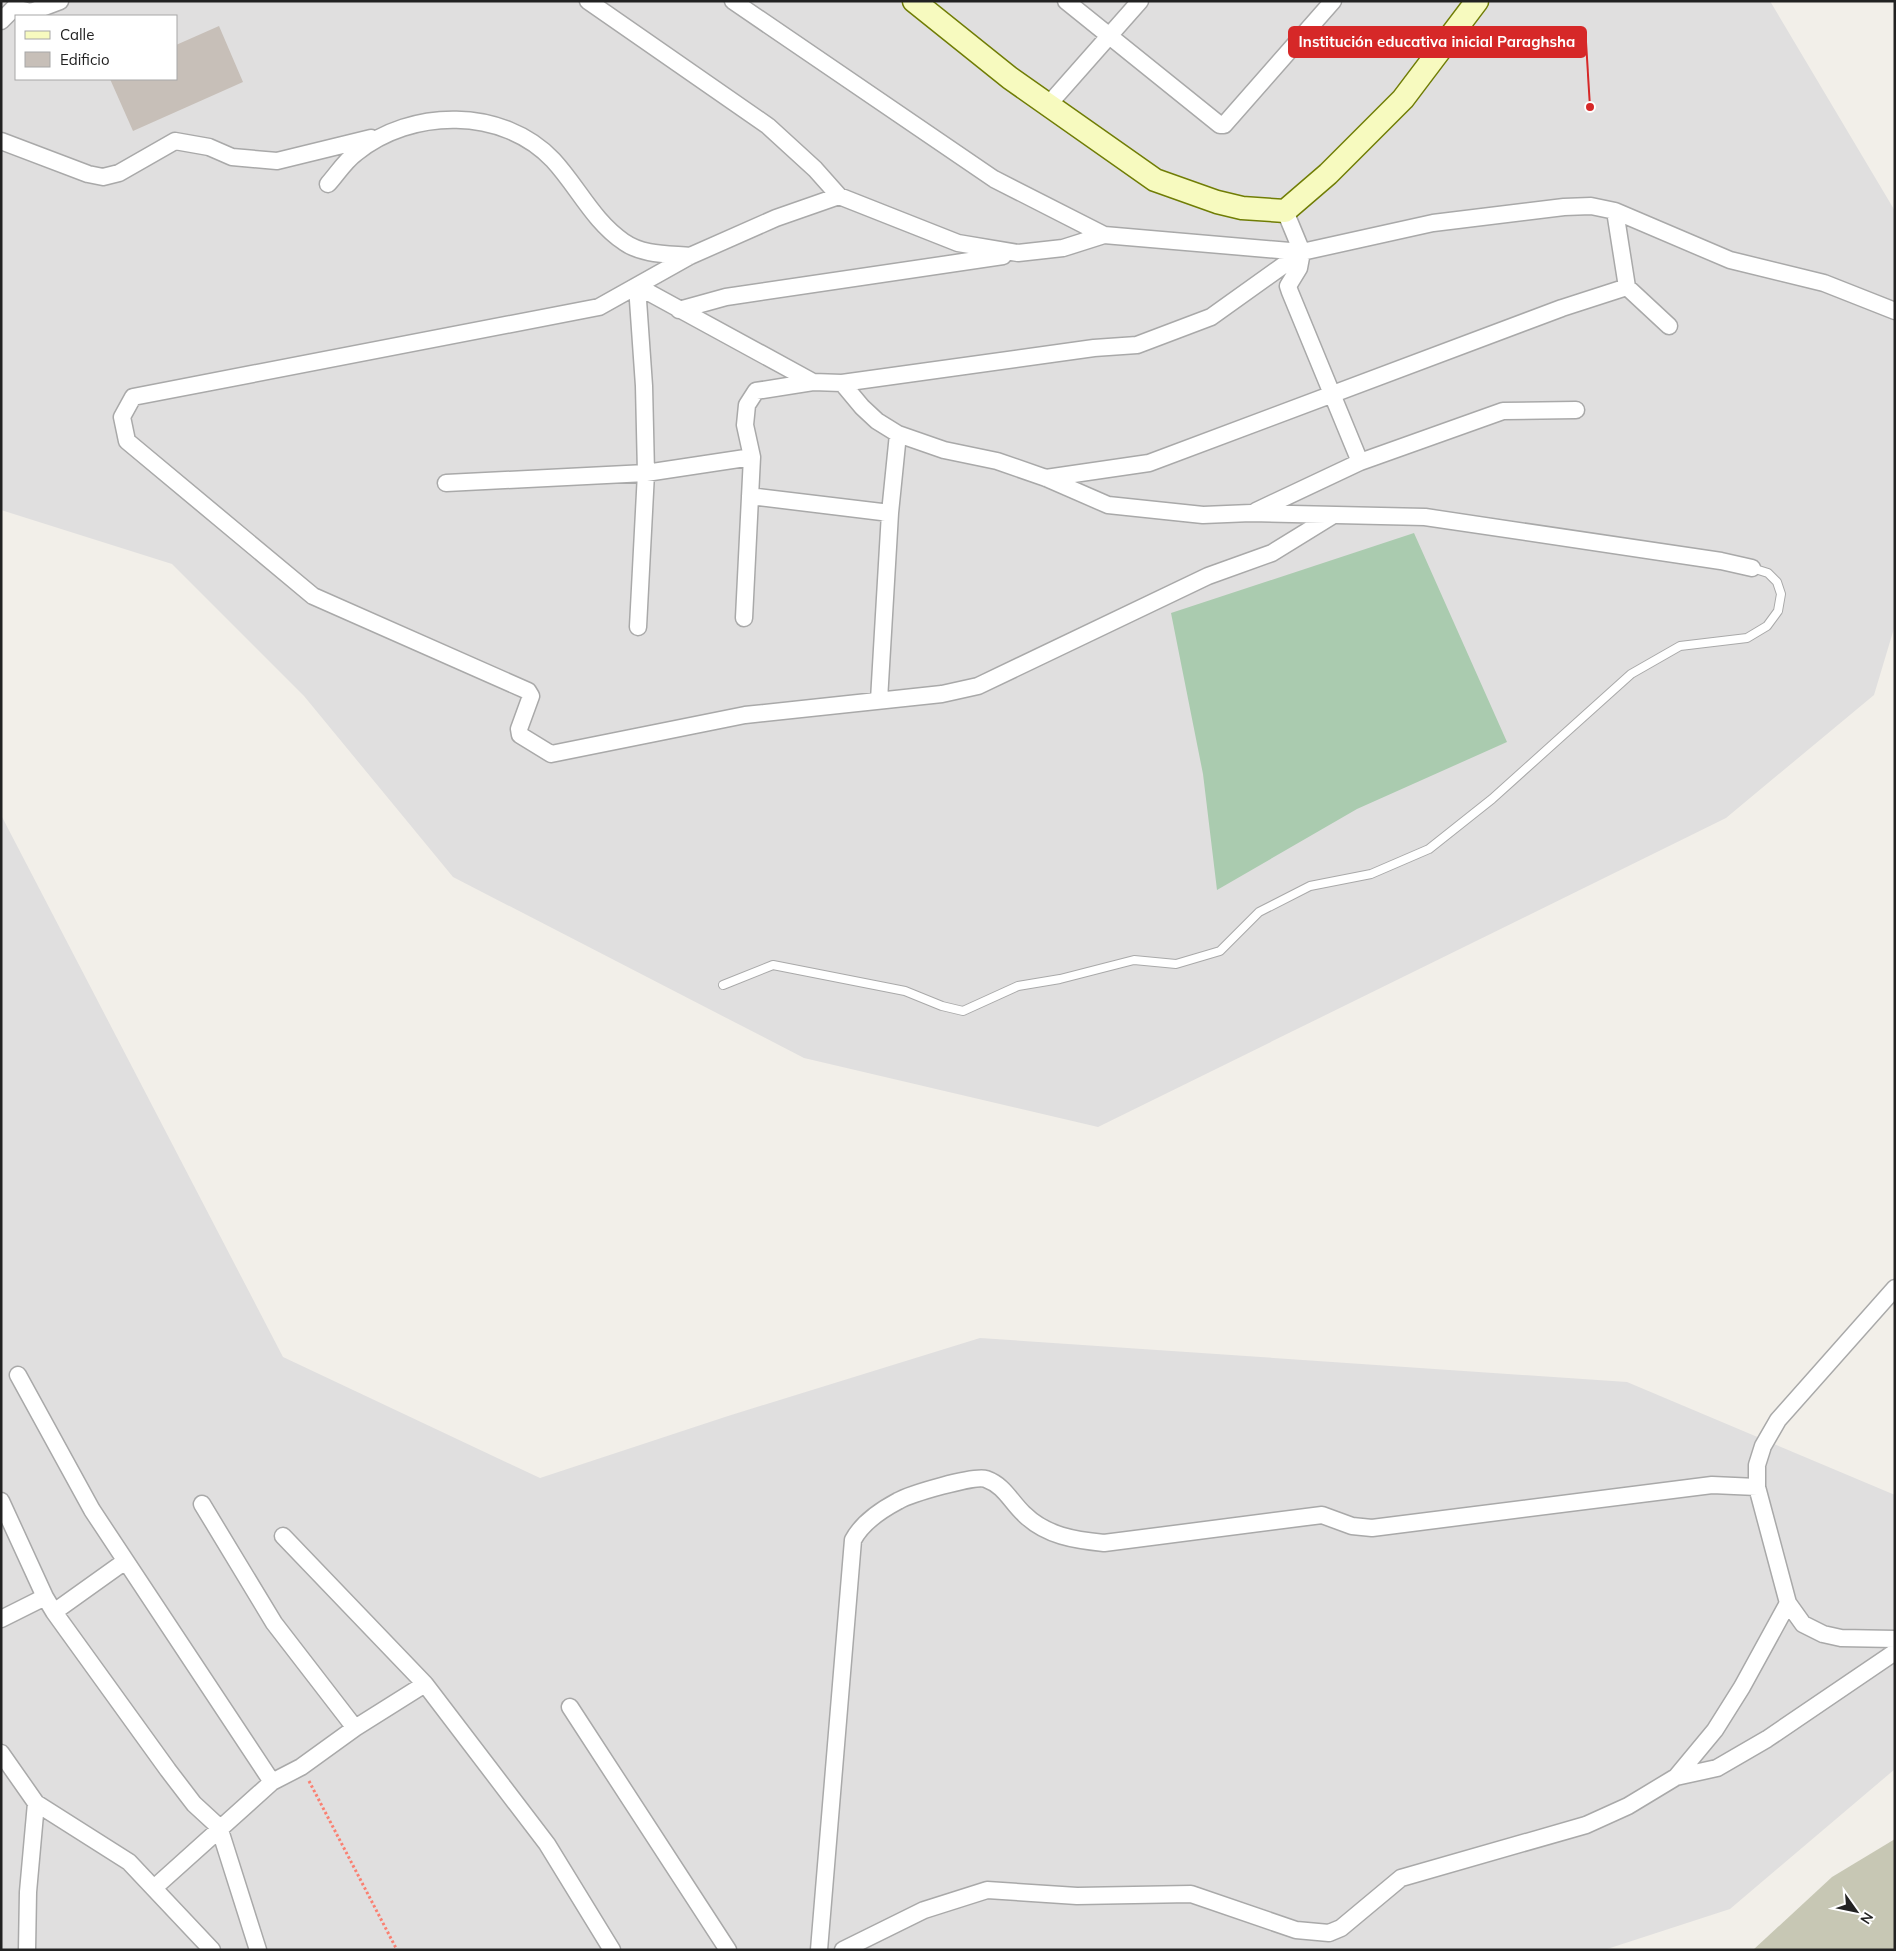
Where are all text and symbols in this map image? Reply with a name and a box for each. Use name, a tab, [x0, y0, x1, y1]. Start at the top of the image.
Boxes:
legend	[15, 15, 178, 80]
text: Calle	[60, 25, 94, 44]
callout: Institución educativa inicial Paraghsha	[1289, 27, 1586, 57]
text: Institución educativa inicial Paraghsha	[1299, 32, 1575, 51]
text: Edificio	[60, 50, 110, 69]
north arrow	[1831, 1886, 1881, 1936]
text: N	[1856, 1909, 1877, 1927]

